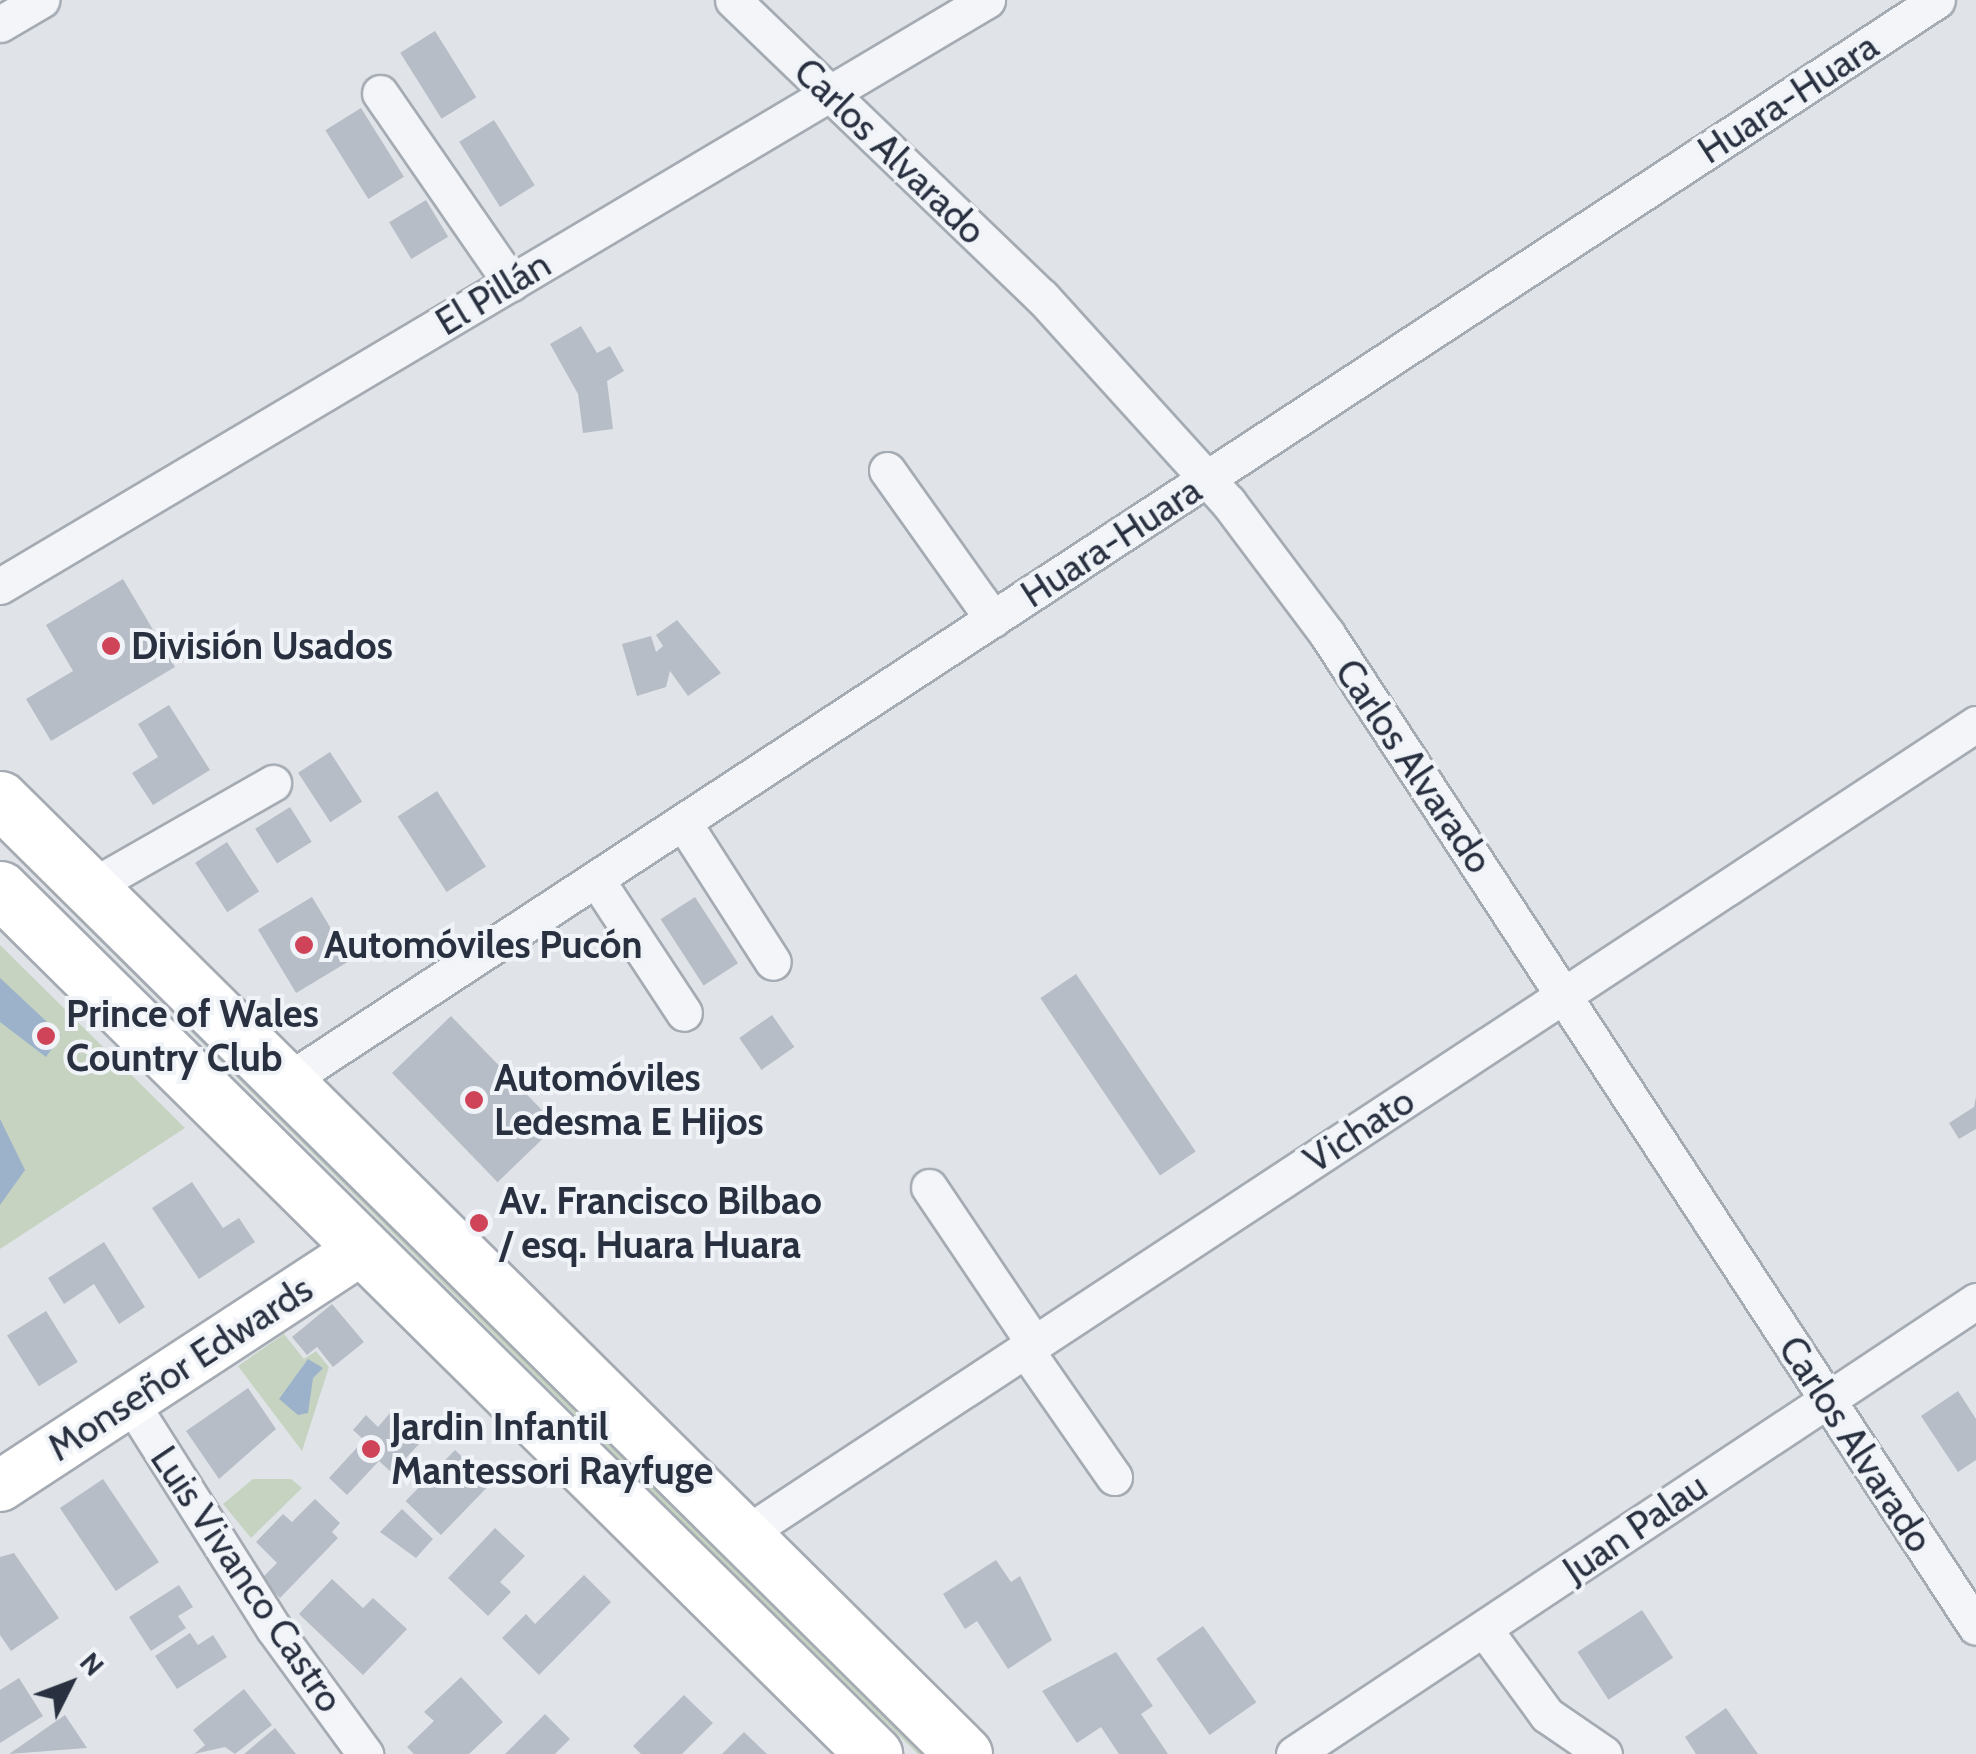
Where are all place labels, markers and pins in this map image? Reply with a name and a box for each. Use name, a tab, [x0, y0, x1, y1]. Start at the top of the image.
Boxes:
place label: División Usados	[131, 623, 393, 669]
marker: División Usados	[100, 635, 122, 657]
place label: Automóviles Pucón	[324, 922, 642, 968]
marker: Automóviles Pucón	[293, 934, 315, 956]
place label: Prince of Wales Country Club	[66, 991, 319, 1080]
marker: Prince of Wales Country Club	[35, 1025, 57, 1047]
place label: Automóviles Ledesma E Hijos	[494, 1055, 764, 1144]
marker: Automóviles Ledesma E Hijos	[463, 1089, 485, 1111]
place label: Av. Francisco Bilbao / esq. Huara Huara	[499, 1178, 822, 1268]
marker: Av. Francisco Bilbao / esq. Huara Huara	[468, 1212, 490, 1234]
place label: Jardin Infantil Mantessori Rayfuge	[391, 1404, 713, 1494]
marker: Jardin Infantil Mantessori Rayfuge	[360, 1438, 382, 1460]

